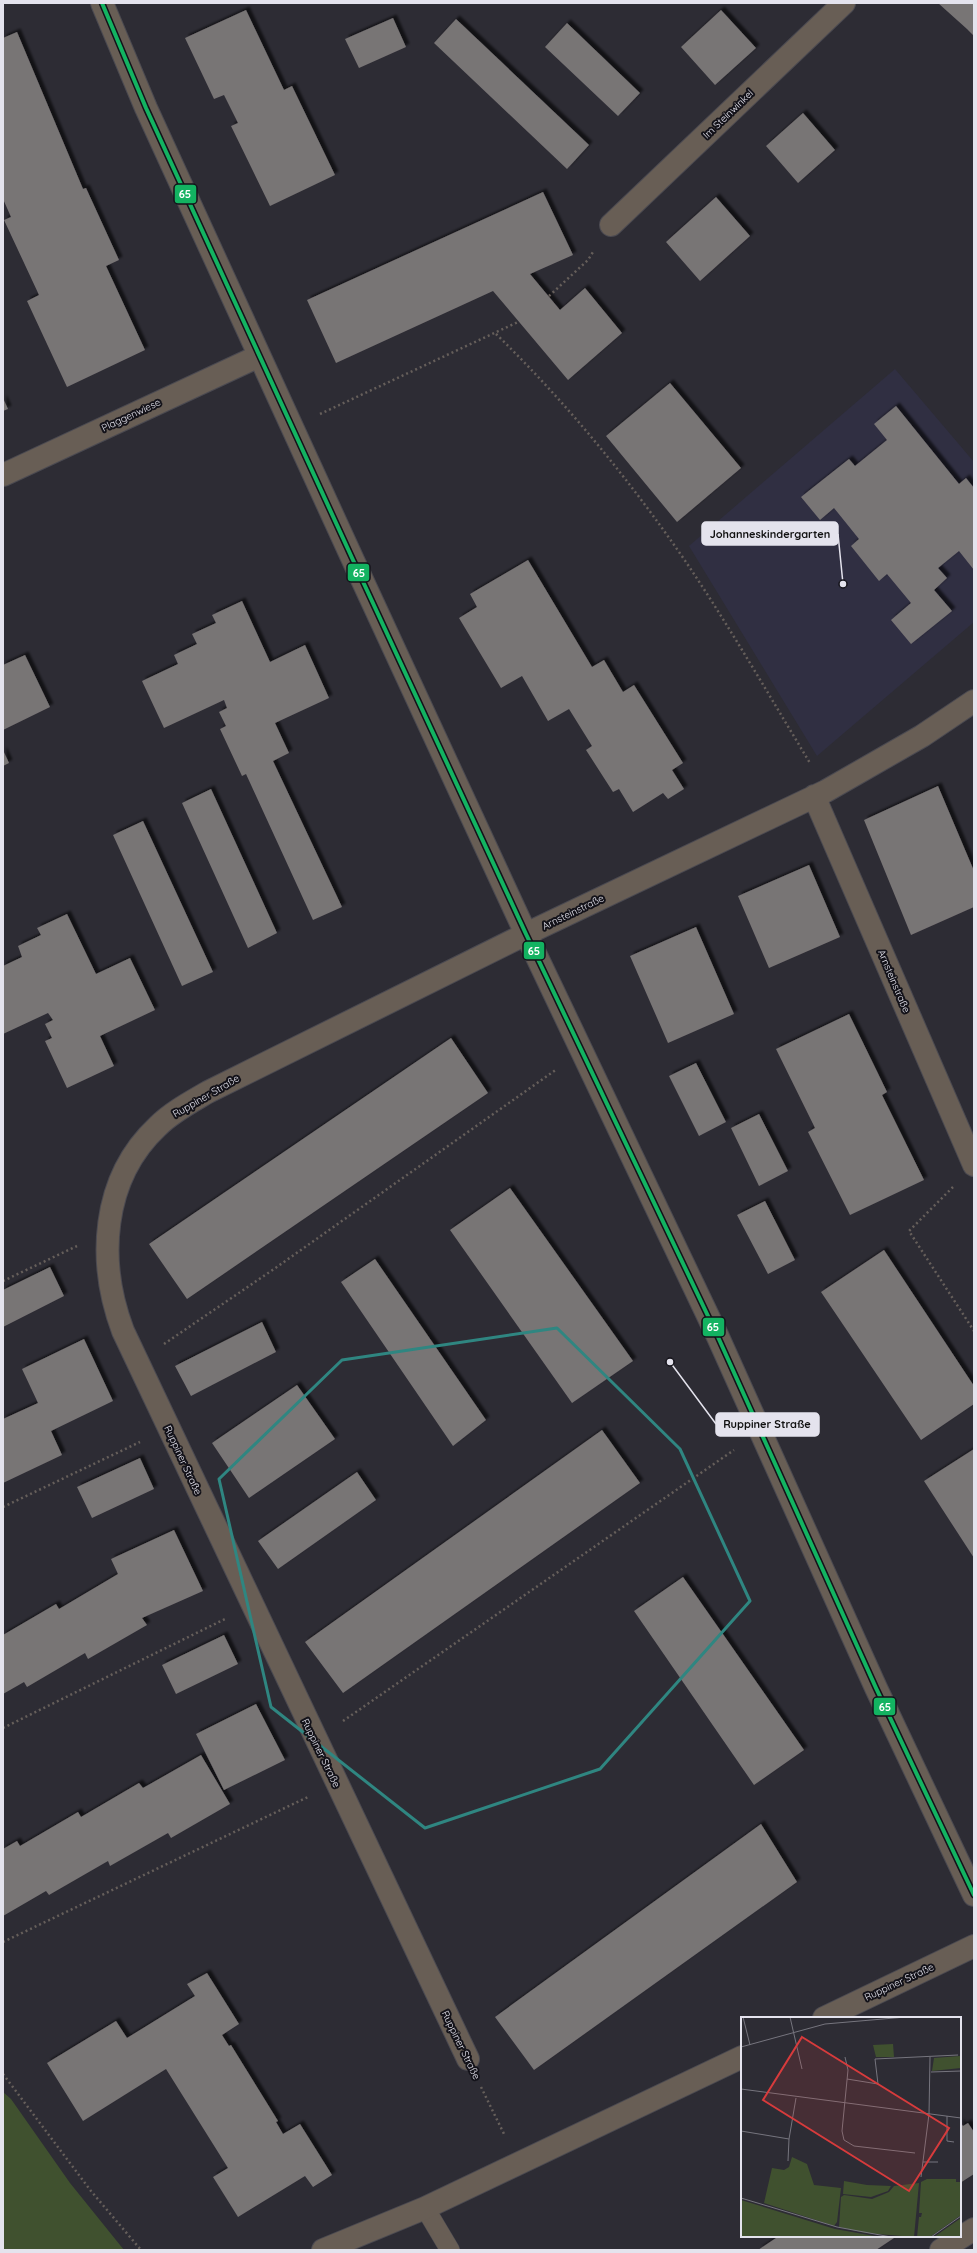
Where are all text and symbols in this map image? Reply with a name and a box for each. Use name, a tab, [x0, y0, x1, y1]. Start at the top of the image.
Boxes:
street label: Im Steinwinkel	[700, 87, 756, 141]
line badge: 65	[174, 184, 197, 204]
text: 65	[179, 187, 191, 201]
street label: Plaggenwiese	[99, 396, 163, 434]
callout: Johanneskindergarten	[702, 522, 838, 545]
text: Johanneskindergarten	[710, 527, 830, 541]
line badge: 65	[347, 563, 370, 582]
text: 65	[353, 566, 365, 580]
street label: Arnsteinstraße	[540, 891, 606, 933]
line badge: 65	[523, 941, 545, 960]
text: 65	[528, 944, 540, 958]
street label: Arnsteinstraße	[875, 947, 913, 1015]
street label: Ruppiner Straße	[170, 1071, 242, 1120]
line badge: 65	[702, 1317, 725, 1337]
text: 65	[707, 1320, 719, 1334]
callout: Ruppiner Straße	[716, 1413, 819, 1436]
text: Ruppiner Straße	[723, 1417, 811, 1431]
street label: Ruppiner Straße	[161, 1423, 205, 1497]
line badge: 65	[873, 1697, 896, 1716]
text: 65	[879, 1700, 891, 1714]
street label: Ruppiner Straße	[299, 1716, 343, 1790]
street label: Ruppiner Straße	[862, 1960, 936, 2004]
street label: Ruppiner Straße	[439, 2008, 483, 2082]
inset map	[741, 2017, 961, 2237]

